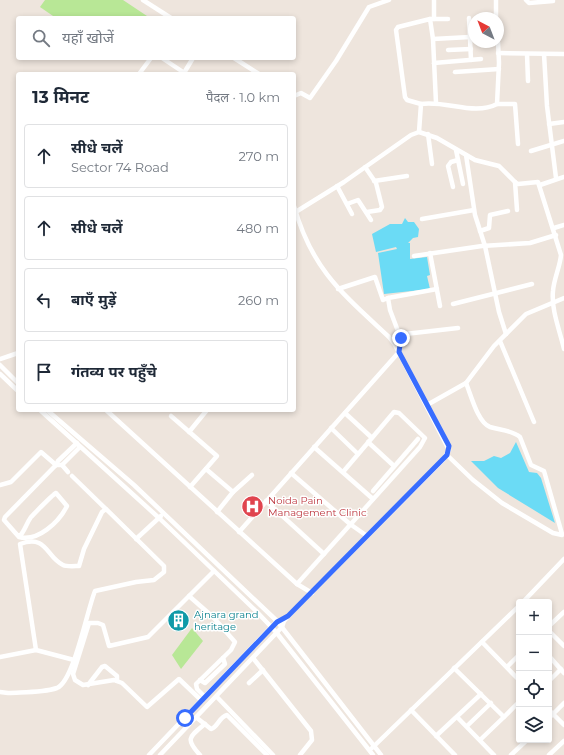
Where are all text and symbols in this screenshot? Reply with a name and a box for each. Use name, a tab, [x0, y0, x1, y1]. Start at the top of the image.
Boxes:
north arrow	[468, 12, 504, 48]
search box	[16, 16, 296, 60]
icon: search	[30, 27, 52, 49]
text: यहाँ खोजें	[62, 28, 114, 47]
text: 13 मिनट	[32, 87, 89, 107]
text: पैदल · 1.0 km	[206, 89, 280, 105]
text: सीधे चलें	[71, 138, 123, 157]
icon: ahead	[33, 145, 55, 167]
text: 270 m	[238, 148, 279, 164]
text: Sector 74 Road	[71, 159, 169, 175]
icon: ahead	[33, 217, 55, 239]
text: सीधे चलें	[71, 218, 123, 237]
text: 480 m	[236, 220, 279, 236]
icon: left	[33, 289, 55, 311]
text: बाएँ मुड़ें	[71, 290, 116, 309]
text: 260 m	[238, 292, 279, 308]
route end	[392, 329, 410, 347]
icon: arrive	[33, 361, 55, 383]
text: गंतव्य पर पहुँचे	[71, 362, 157, 381]
hospital icon: Noida Pain Management Clinic	[239, 493, 265, 519]
place label: Noida Pain Management Clinic	[268, 494, 367, 519]
map controls	[516, 599, 552, 743]
button: +	[516, 599, 552, 635]
building icon: Ajnara grand heritage	[165, 607, 191, 633]
place label: Ajnara grand heritage	[194, 608, 259, 633]
button: −	[516, 635, 552, 671]
button: locate	[516, 671, 552, 707]
button: layers	[516, 707, 552, 743]
route start	[176, 709, 194, 727]

